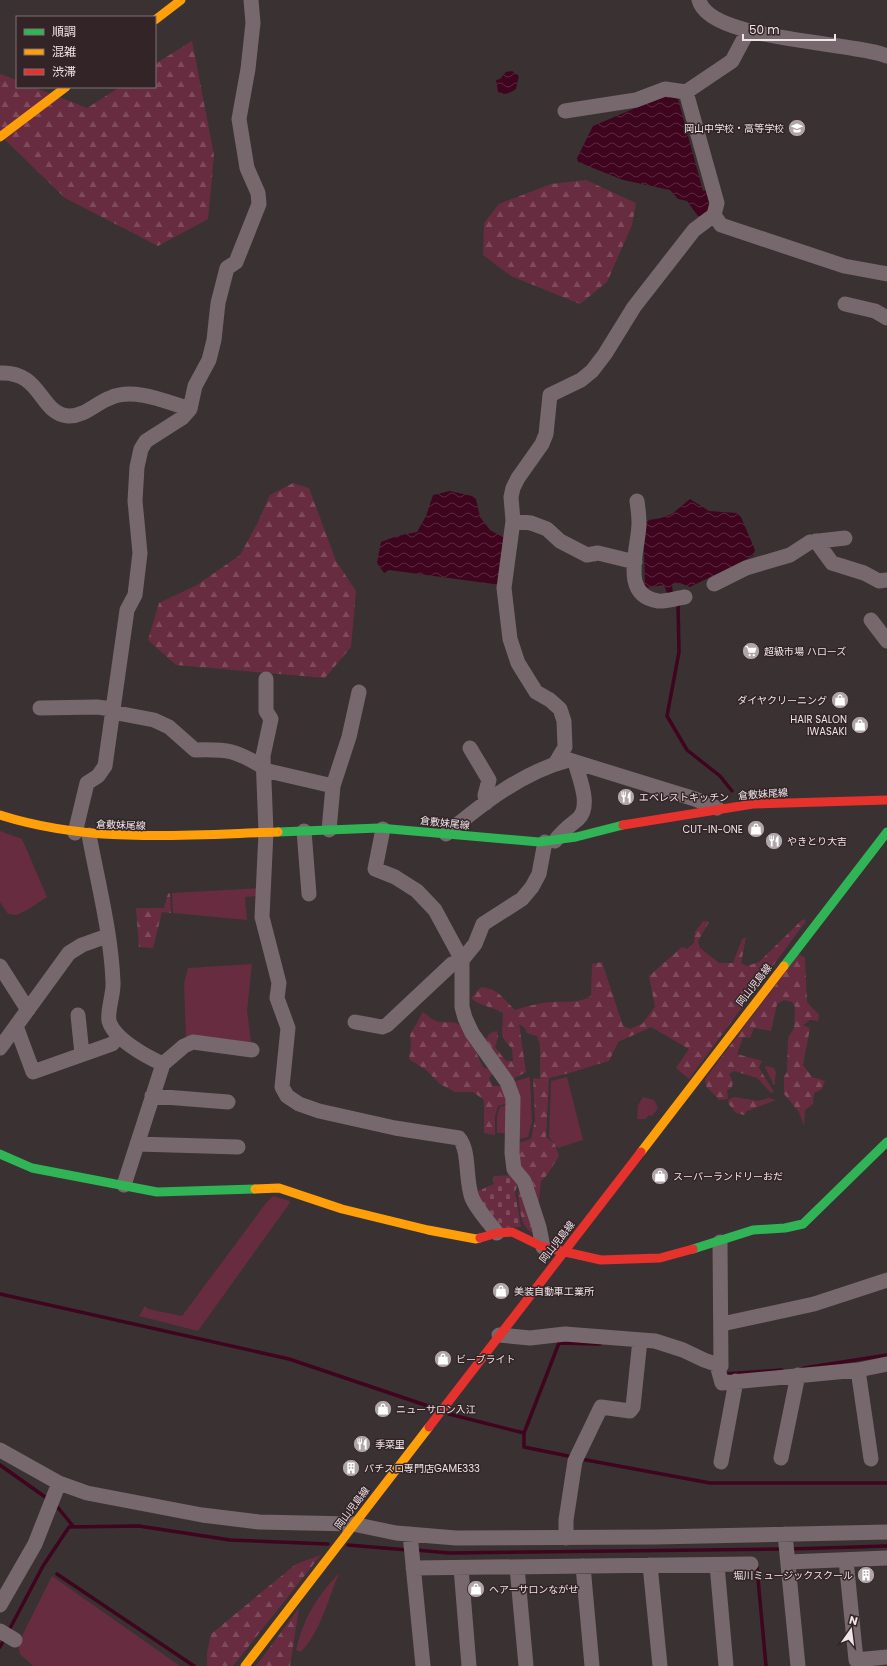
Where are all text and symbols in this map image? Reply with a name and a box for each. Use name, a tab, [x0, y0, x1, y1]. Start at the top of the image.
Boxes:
legend	[16, 16, 156, 88]
scale bar	[743, 16, 835, 42]
text: 50 m	[749, 21, 780, 38]
text: 順調	[52, 23, 76, 40]
text: 混雑	[52, 43, 76, 60]
text: 渋滞	[52, 63, 76, 80]
school or university icon: 岡山中学校・高等学校	[787, 118, 807, 138]
place label: 岡山中学校・高等学校	[684, 121, 784, 136]
supermarket icon: 超級市場 ハローズ	[741, 641, 761, 661]
place label: 超級市場 ハローズ	[764, 644, 846, 659]
shop icon: ダイヤクリーニング	[830, 690, 850, 710]
place label: ダイヤクリーニング	[737, 693, 827, 708]
place label: HAIR SALON IWASAKI	[790, 712, 847, 739]
shop icon: HAIR SALON IWASAKI	[850, 715, 870, 735]
street label: 倉敷妹尾線	[738, 785, 788, 803]
restaurant icon: エベレストキッチン	[616, 787, 636, 807]
place label: エベレストキッチン	[639, 790, 729, 805]
street label: 倉敷妹尾線	[419, 813, 471, 833]
street label: 倉敷妹尾線	[96, 817, 146, 833]
shop icon: CUT-IN-ONE	[746, 819, 766, 839]
place label: CUT-IN-ONE	[683, 822, 743, 837]
restaurant icon: やきとり大吉	[764, 831, 784, 851]
place label: やきとり大吉	[787, 834, 847, 849]
street label: 岡山児島線	[733, 961, 775, 1009]
shop icon: スーパーランドリーおだ	[650, 1166, 670, 1186]
place label: スーパーランドリーおだ	[673, 1169, 783, 1184]
street label: 岡山児島線	[536, 1218, 578, 1266]
shop icon: 美装自動車工業所	[491, 1281, 511, 1301]
place label: 美装自動車工業所	[514, 1284, 594, 1299]
shop icon: ビーブライト	[433, 1349, 453, 1369]
place label: ビーブライト	[456, 1352, 515, 1367]
shop icon: ニューサロン入江	[373, 1399, 393, 1419]
place label: ニューサロン入江	[396, 1402, 476, 1417]
restaurant icon: 季菜里	[352, 1434, 372, 1454]
place label: 季菜里	[375, 1437, 405, 1452]
building icon: パチスロ専門店GAME333	[341, 1458, 361, 1478]
place label: パチスロ専門店GAME333	[364, 1461, 480, 1476]
street label: 岡山児島線	[331, 1484, 373, 1532]
building icon: 堀川ミュージックスクール	[856, 1565, 876, 1585]
place label: 堀川ミュージックスクール	[734, 1568, 853, 1583]
shop icon: ヘアーサロンながせ	[466, 1579, 486, 1599]
place label: ヘアーサロンながせ	[489, 1582, 578, 1597]
north arrow	[831, 1610, 871, 1650]
text: N	[847, 1612, 859, 1629]

